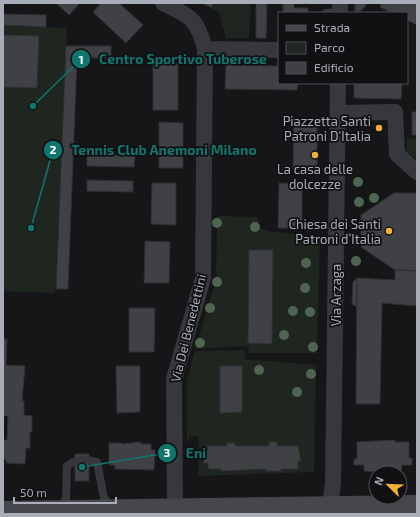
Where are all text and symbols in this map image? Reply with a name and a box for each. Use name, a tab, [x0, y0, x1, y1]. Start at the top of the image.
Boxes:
legend	[278, 12, 408, 84]
text: Strada	[314, 20, 350, 34]
text: Parco	[314, 40, 345, 54]
callout: Centro Sportivo Tuberose	[71, 46, 275, 72]
text: Centro Sportivo Tuberose	[99, 50, 267, 67]
text: 1	[78, 52, 84, 66]
text: Edificio	[314, 60, 354, 74]
place label: Piazzetta Santi Patroni D'Italia	[283, 113, 371, 144]
marker: Piazzetta Santi Patroni D'Italia	[374, 123, 384, 133]
callout: Tennis Club Anemoni Milano	[43, 137, 265, 163]
text: Tennis Club Anemoni Milano	[71, 141, 257, 158]
text: 2	[50, 142, 57, 156]
marker: La casa delle dolcezze	[310, 150, 320, 160]
place label: La casa delle dolcezze	[277, 161, 353, 192]
place label: Chiesa dei Santi Patroni d’Italia	[288, 216, 381, 247]
marker: Chiesa dei Santi Patroni d’Italia	[384, 226, 394, 236]
street label: Via Arzaga	[328, 264, 344, 326]
street label: Via Dei Benedettini	[167, 272, 209, 384]
callout: Eni	[157, 440, 214, 466]
text: Eni	[186, 444, 206, 461]
text: 3	[164, 445, 171, 459]
north arrow	[368, 465, 408, 505]
text: N	[371, 475, 386, 487]
scale bar	[14, 479, 116, 505]
text: 50 m	[20, 485, 47, 499]

